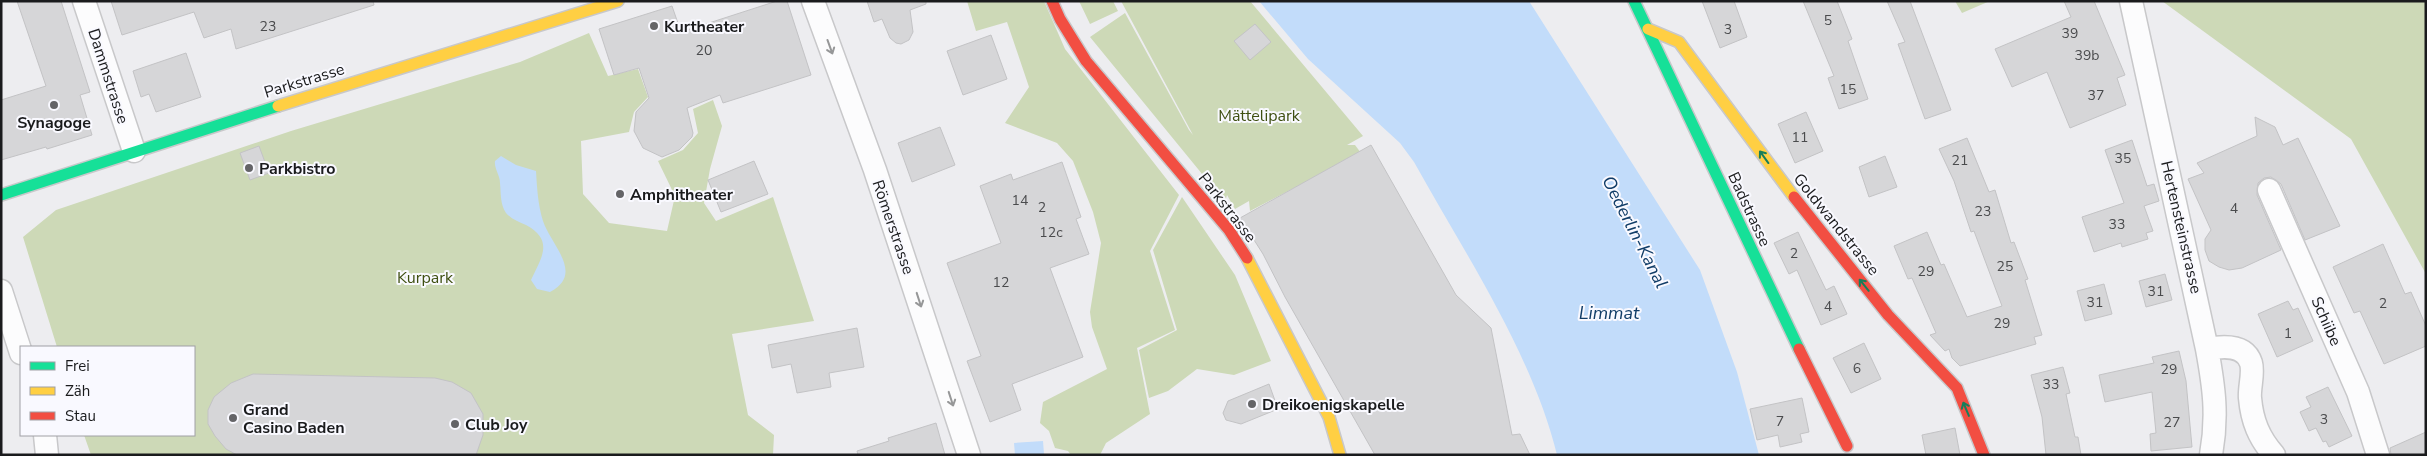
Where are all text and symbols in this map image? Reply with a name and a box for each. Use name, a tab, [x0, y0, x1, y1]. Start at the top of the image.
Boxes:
house number: 5	[1824, 11, 1832, 30]
place label: Kurtheater	[664, 16, 745, 38]
house number: 23	[260, 17, 276, 36]
marker: Kurtheater	[648, 20, 660, 32]
house number: 3	[1724, 20, 1732, 39]
house number: 39	[2062, 24, 2078, 43]
street label: Dammstrasse	[82, 26, 134, 127]
one-way arrow	[826, 39, 835, 54]
house number: 20	[696, 41, 712, 60]
house number: 39b	[2075, 46, 2099, 65]
street label: Parkstrasse	[261, 58, 347, 104]
house number: 15	[1840, 80, 1856, 99]
house number: 37	[2088, 86, 2104, 105]
marker: Synagoge	[48, 99, 60, 111]
park label: Mättelipark	[1218, 105, 1301, 127]
place label: Synagoge	[17, 112, 91, 134]
house number: 11	[1792, 128, 1808, 147]
house number: 35	[2115, 149, 2131, 168]
one-way arrow	[1758, 151, 1769, 164]
house number: 21	[1952, 151, 1968, 170]
place label: Parkbistro	[259, 158, 336, 180]
street label: Hertensteinstrasse	[2155, 159, 2207, 296]
marker: Parkbistro	[243, 162, 255, 174]
street label: Parkstrasse	[1193, 168, 1261, 247]
street label: Badstrasse	[1722, 169, 1776, 250]
street label: Goldwandstrasse	[1788, 169, 1884, 280]
water label: Oederlin-Kanal	[1596, 172, 1674, 292]
street label: Römerstrasse	[867, 177, 919, 277]
place label: Amphitheater	[630, 184, 734, 206]
marker: Amphitheater	[614, 188, 626, 200]
house number: 14	[1012, 191, 1028, 210]
house number: 2	[1038, 198, 1046, 217]
house number: 4	[2230, 199, 2238, 218]
house number: 23	[1975, 202, 1991, 221]
house number: 33	[2109, 215, 2125, 234]
house number: 12c	[1039, 223, 1063, 242]
house number: 2	[1790, 244, 1798, 263]
house number: 25	[1997, 257, 2013, 276]
house number: 29	[1918, 262, 1934, 281]
park label: Kurpark	[397, 267, 454, 289]
house number: 12	[993, 273, 1009, 292]
one-way arrow	[1859, 278, 1870, 291]
house number: 31	[2148, 282, 2164, 301]
one-way arrow	[914, 291, 924, 307]
house number: 31	[2087, 293, 2103, 312]
street label: Schiibe	[2306, 293, 2347, 349]
house number: 2	[2379, 294, 2387, 313]
house number: 4	[1824, 297, 1832, 316]
water label: Limmat	[1579, 301, 1640, 325]
house number: 29	[1994, 314, 2010, 333]
house number: 1	[2284, 324, 2292, 343]
legend	[20, 346, 195, 436]
text: Frei	[65, 356, 90, 376]
house number: 6	[1853, 359, 1861, 378]
house number: 29	[2161, 360, 2177, 379]
house number: 33	[2043, 375, 2059, 394]
text: Zäh	[65, 381, 90, 401]
one-way arrow	[947, 391, 957, 407]
place label: Dreikoenigskapelle	[1262, 394, 1405, 416]
marker: Dreikoenigskapelle	[1246, 398, 1258, 410]
place label: Grand Casino Baden	[243, 399, 345, 439]
one-way arrow	[1961, 402, 1971, 417]
text: Stau	[65, 406, 96, 426]
house number: 3	[2320, 410, 2328, 429]
marker: Grand Casino Baden	[227, 412, 239, 424]
house number: 7	[1776, 412, 1784, 431]
house number: 27	[2164, 413, 2180, 432]
place label: Club Joy	[465, 414, 528, 436]
marker: Club Joy	[449, 418, 461, 430]

